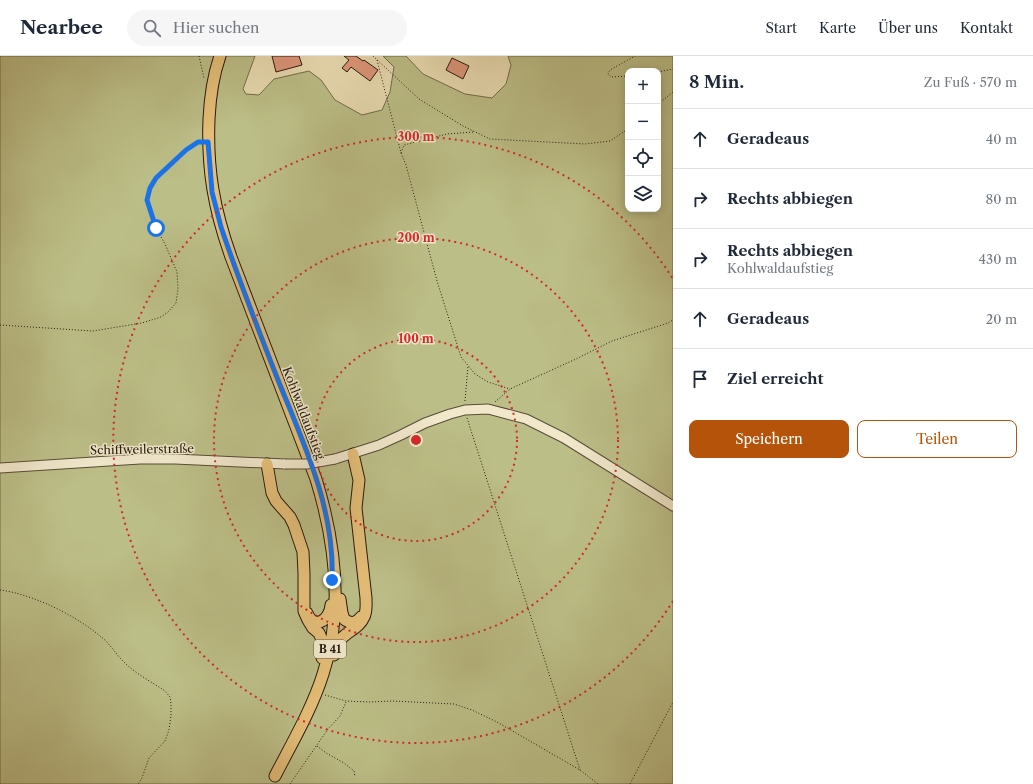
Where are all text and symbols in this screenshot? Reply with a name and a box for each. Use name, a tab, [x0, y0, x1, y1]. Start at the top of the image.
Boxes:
search box	[127, 10, 407, 46]
text: Nearbee	[20, 16, 103, 39]
icon: search	[141, 17, 163, 39]
text: Hier suchen	[173, 18, 259, 37]
text: Start	[765, 19, 797, 37]
text: Karte	[819, 19, 856, 37]
text: Über uns	[878, 19, 938, 37]
text: Kontakt	[960, 19, 1013, 37]
map controls	[625, 68, 661, 212]
button: +	[625, 68, 661, 104]
text: 8 Min.	[689, 72, 744, 92]
text: Zu Fuß · 570 m	[924, 74, 1017, 90]
button: −	[625, 104, 661, 140]
icon: ahead	[689, 128, 711, 150]
text: 300 m	[397, 129, 435, 144]
text: Geradeaus	[727, 129, 809, 148]
text: 40 m	[986, 131, 1017, 147]
button: locate	[625, 140, 661, 176]
button: layers	[625, 176, 661, 212]
icon: right	[689, 188, 711, 210]
text: Rechts abbiegen	[727, 189, 853, 208]
text: 80 m	[985, 191, 1017, 207]
route start	[147, 219, 165, 237]
text: 200 m	[397, 230, 435, 245]
text: Rechts abbiegen	[727, 241, 853, 260]
icon: right	[689, 248, 711, 270]
text: 430 m	[979, 251, 1017, 267]
text: Kohlwaldaufstieg	[727, 260, 833, 276]
icon: ahead	[689, 308, 711, 330]
text: Geradeaus	[727, 309, 809, 328]
text: 20 m	[986, 311, 1017, 327]
text: 100 m	[398, 331, 434, 346]
street label: Kohlwaldaufstieg	[279, 365, 329, 462]
icon: arrive	[689, 368, 711, 390]
text: Ziel erreicht	[727, 369, 823, 388]
button: Speichern	[689, 420, 849, 458]
button: Teilen	[857, 420, 1017, 458]
centre of rings	[409, 433, 423, 447]
street label: Schiffweilerstraße	[90, 441, 194, 457]
route end	[323, 571, 341, 589]
road number: B 41	[314, 640, 346, 658]

